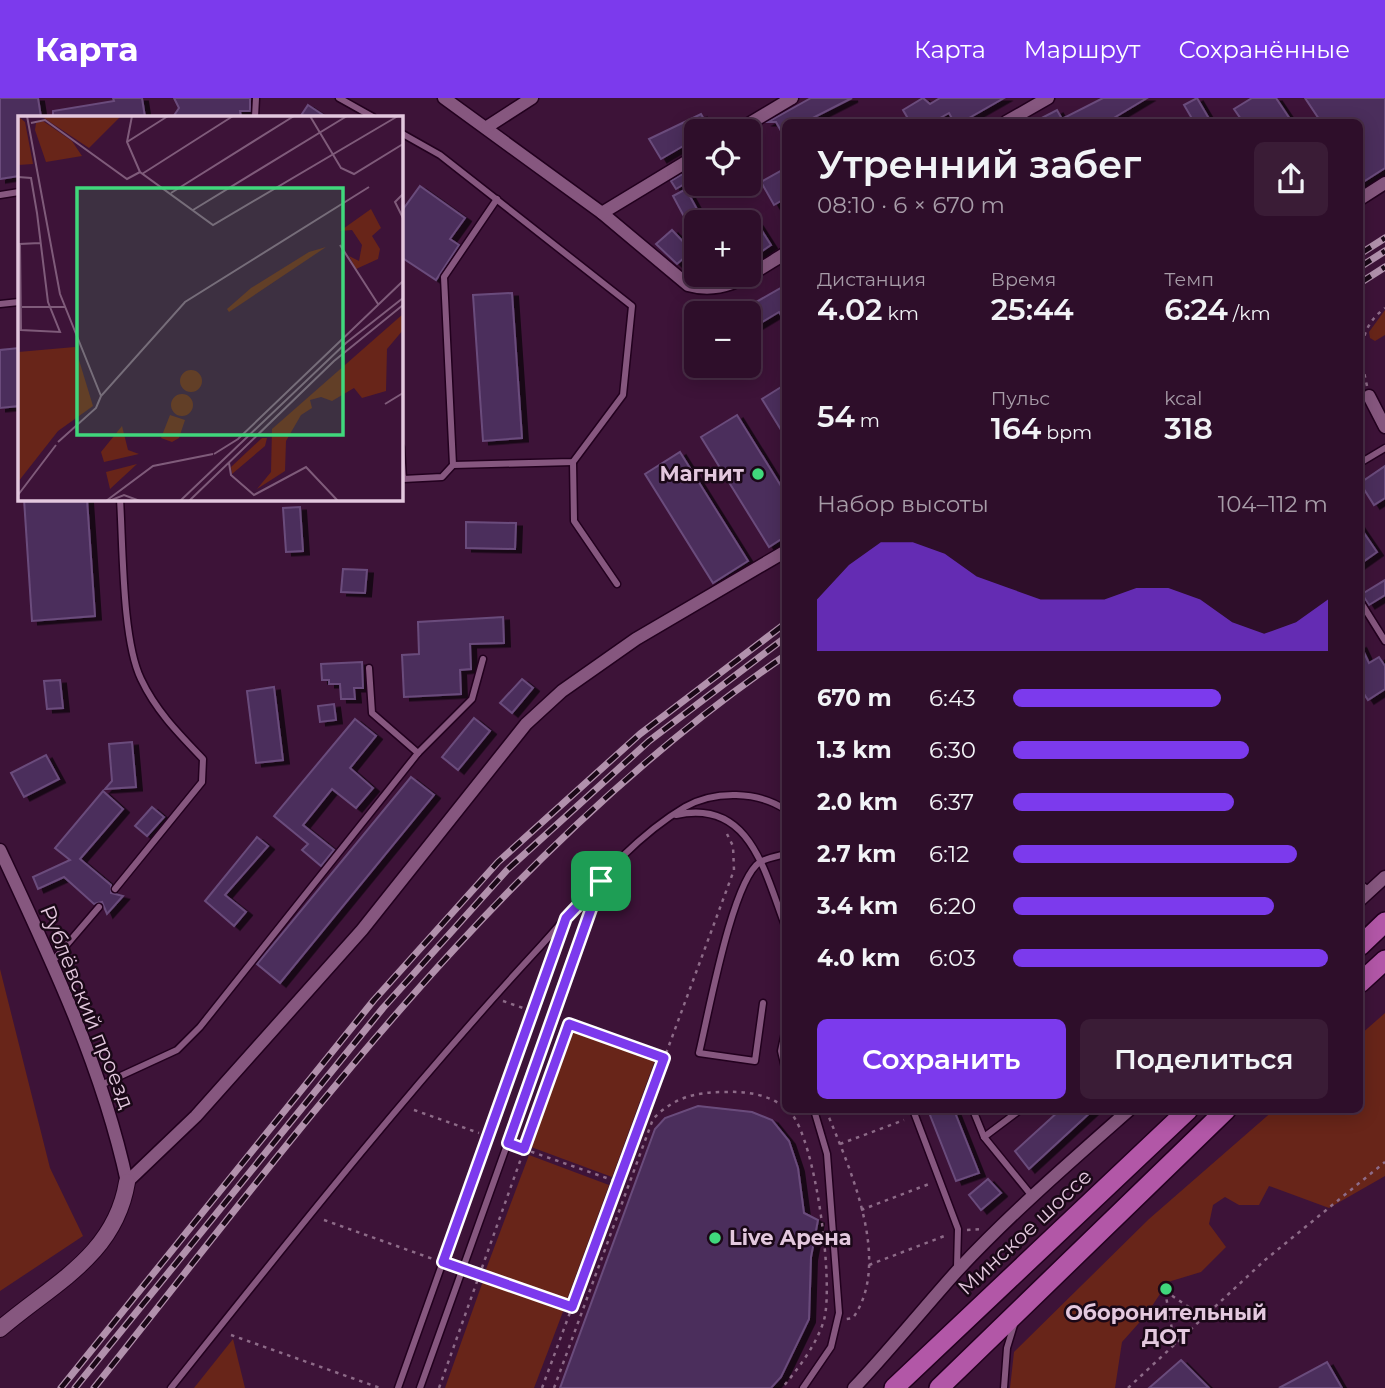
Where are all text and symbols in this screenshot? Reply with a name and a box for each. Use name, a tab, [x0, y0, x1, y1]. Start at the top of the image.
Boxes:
text: Карта	[35, 29, 138, 69]
text: Карта	[914, 35, 986, 64]
text: Маршрут	[1024, 35, 1140, 64]
text: Сохранённые	[1178, 35, 1350, 64]
inset map	[18, 116, 402, 500]
map controls	[684, 119, 761, 378]
button: locate	[684, 119, 761, 196]
text: Утренний забег	[817, 141, 1141, 188]
button: share	[1254, 142, 1328, 216]
text: 08:10 · 6 × 670 m	[817, 191, 1005, 219]
button: +	[684, 210, 761, 287]
text: Дистанция	[817, 268, 926, 291]
text: Время	[991, 268, 1056, 291]
text: Темп	[1164, 268, 1214, 291]
text: 4.02	[817, 291, 883, 328]
text: 25:44	[991, 291, 1074, 328]
text: 6:24	[1164, 291, 1228, 328]
button: −	[684, 301, 761, 378]
text: km	[883, 302, 919, 325]
text: /km	[1228, 302, 1271, 325]
text: Пульс	[991, 387, 1050, 410]
text: kcal	[1164, 387, 1202, 410]
text: 54	[817, 398, 855, 435]
text: m	[855, 409, 880, 432]
text: 164	[991, 410, 1041, 447]
text: 318	[1164, 410, 1213, 447]
text: bpm	[1041, 421, 1092, 444]
place label: Магнит	[660, 461, 745, 486]
marker: Магнит	[750, 466, 766, 482]
text: Набор высоты	[817, 490, 989, 518]
text: 104–112 m	[1218, 490, 1328, 518]
text: 670 m	[817, 684, 892, 712]
text: 6:43	[929, 684, 976, 712]
text: 1.3 km	[817, 736, 892, 764]
text: 6:30	[929, 736, 976, 764]
text: 2.0 km	[817, 788, 898, 816]
text: 6:37	[929, 788, 974, 816]
text: 2.7 km	[817, 840, 896, 868]
text: 6:12	[929, 840, 969, 868]
pin	[571, 851, 631, 911]
icon: arrive	[582, 862, 620, 900]
text: 3.4 km	[817, 892, 898, 920]
text: 6:20	[929, 892, 976, 920]
street label: Рублёвский проезд	[35, 901, 140, 1112]
text: 4.0 km	[817, 944, 900, 972]
text: 6:03	[929, 944, 976, 972]
button: Сохранить	[817, 1019, 1066, 1099]
button: Поделиться	[1080, 1019, 1328, 1099]
street label: Минское шоссе	[953, 1163, 1097, 1300]
place label: Live Арена	[729, 1225, 852, 1250]
marker: Live Арена	[707, 1230, 723, 1246]
marker: Оборонительный ДОТ	[1158, 1281, 1174, 1297]
place label: Оборонительный ДОТ	[1065, 1300, 1267, 1349]

